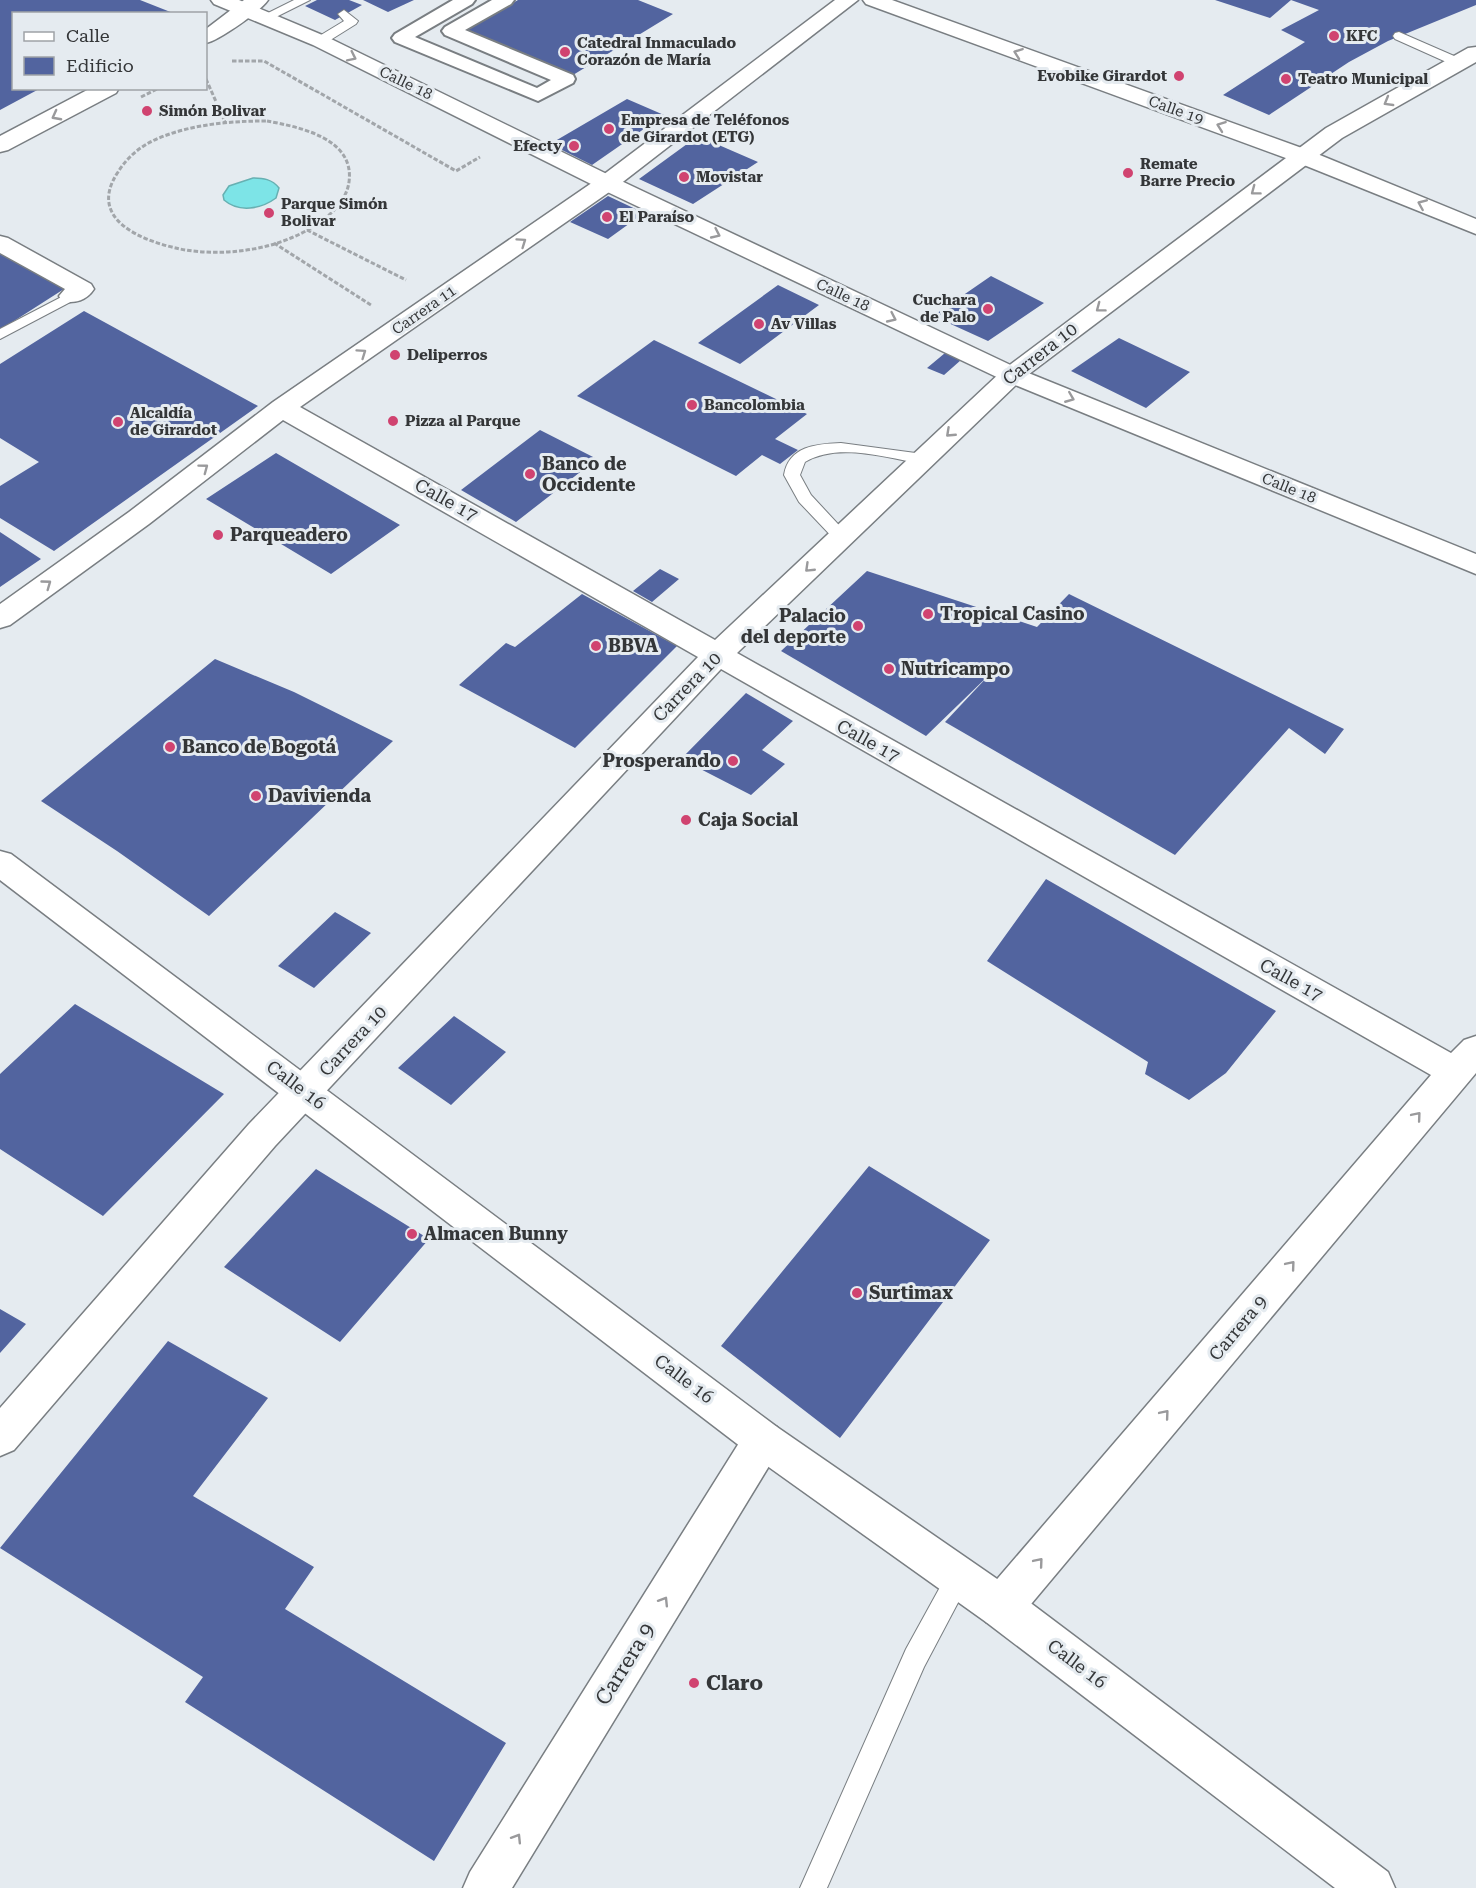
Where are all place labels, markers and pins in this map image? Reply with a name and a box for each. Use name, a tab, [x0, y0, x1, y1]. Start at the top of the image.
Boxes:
place label: KFC	[1346, 27, 1378, 45]
marker: KFC	[1327, 29, 1341, 43]
place label: Catedral Inmaculado Corazón de María	[577, 34, 737, 69]
marker: Catedral Inmaculado Corazón de María	[558, 45, 572, 59]
place label: Evobike Girardot	[1037, 67, 1167, 85]
marker: Evobike Girardot	[1172, 69, 1186, 83]
place label: Teatro Municipal	[1298, 70, 1428, 88]
marker: Teatro Municipal	[1279, 72, 1293, 86]
place label: Simón Bolivar	[159, 102, 266, 120]
marker: Simón Bolivar	[140, 104, 154, 118]
place label: Empresa de Teléfonos de Girardot (ETG)	[621, 111, 790, 146]
marker: Empresa de Teléfonos de Girardot (ETG)	[602, 122, 616, 136]
place label: Efecty	[513, 137, 562, 155]
marker: Efecty	[567, 139, 581, 153]
place label: Remate Barre Precio	[1140, 155, 1235, 190]
marker: Remate Barre Precio	[1121, 166, 1135, 180]
place label: Movistar	[696, 168, 763, 186]
marker: Movistar	[677, 170, 691, 184]
place label: Parque Simón Bolivar	[281, 195, 388, 230]
marker: Parque Simón Bolivar	[262, 206, 276, 220]
place label: El Paraíso	[619, 208, 695, 226]
marker: El Paraíso	[600, 210, 614, 224]
place label: Cuchara de Palo	[913, 291, 976, 326]
marker: Cuchara de Palo	[981, 302, 995, 316]
place label: Av Villas	[771, 315, 837, 333]
marker: Av Villas	[752, 317, 766, 331]
place label: Deliperros	[407, 346, 488, 364]
marker: Deliperros	[388, 348, 402, 362]
place label: Bancolombia	[704, 396, 805, 414]
marker: Bancolombia	[685, 398, 699, 412]
place label: Alcaldía de Girardot	[130, 404, 217, 439]
place label: Pizza al Parque	[405, 412, 521, 430]
marker: Pizza al Parque	[386, 414, 400, 428]
marker: Alcaldía de Girardot	[111, 415, 125, 429]
place label: Banco de Occidente	[542, 453, 636, 495]
marker: Banco de Occidente	[523, 467, 537, 481]
place label: Parqueadero	[230, 524, 348, 545]
marker: Parqueadero	[211, 528, 225, 542]
place label: Tropical Casino	[940, 603, 1085, 624]
place label: Palacio del deporte	[741, 605, 846, 647]
marker: Tropical Casino	[921, 607, 935, 621]
marker: Palacio del deporte	[851, 619, 865, 633]
place label: BBVA	[608, 635, 658, 656]
marker: BBVA	[589, 639, 603, 653]
place label: Nutricampo	[901, 658, 1010, 679]
marker: Nutricampo	[882, 662, 896, 676]
place label: Banco de Bogotá	[182, 736, 337, 757]
marker: Banco de Bogotá	[163, 740, 177, 754]
place label: Prosperando	[602, 750, 721, 771]
marker: Prosperando	[726, 754, 740, 768]
place label: Davivienda	[268, 785, 371, 806]
marker: Davivienda	[249, 789, 263, 803]
place label: Caja Social	[698, 809, 798, 830]
marker: Caja Social	[679, 813, 693, 827]
place label: Almacen Bunny	[424, 1223, 568, 1244]
marker: Almacen Bunny	[405, 1227, 419, 1241]
place label: Surtimax	[869, 1282, 953, 1303]
marker: Surtimax	[850, 1286, 864, 1300]
place label: Claro	[706, 1671, 763, 1695]
marker: Claro	[687, 1676, 701, 1690]

